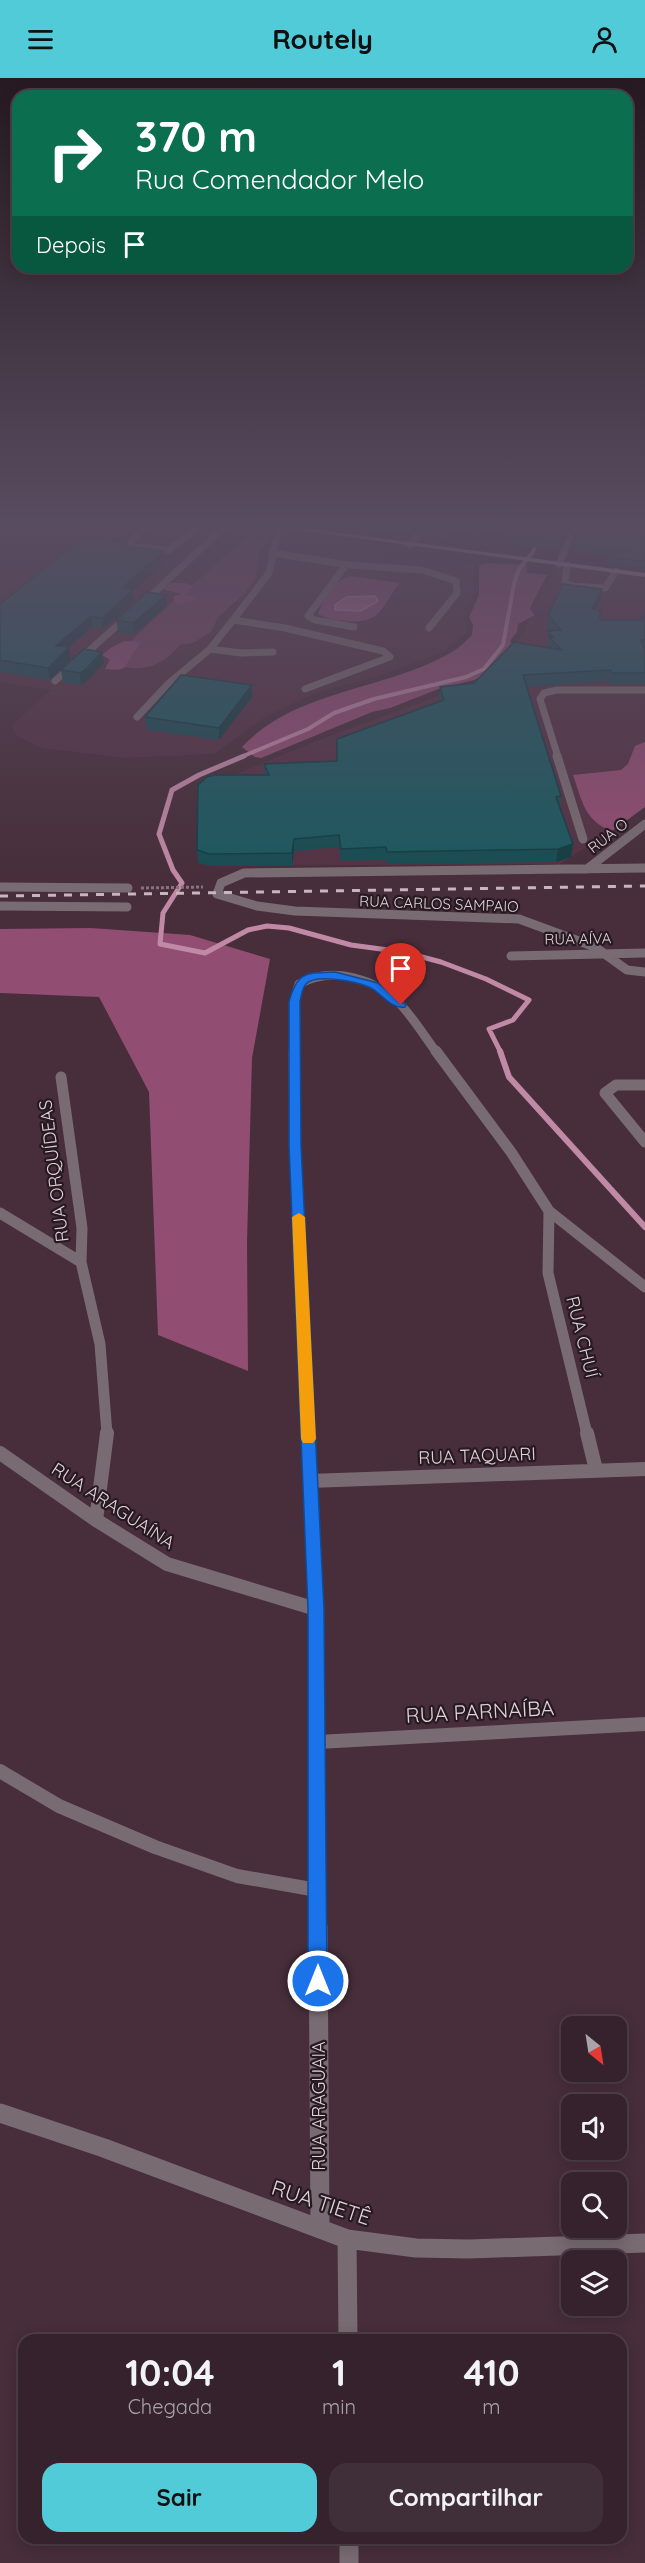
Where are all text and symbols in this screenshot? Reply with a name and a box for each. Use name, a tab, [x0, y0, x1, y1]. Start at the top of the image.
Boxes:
text: Routely	[272, 22, 373, 56]
icon: menu	[24, 23, 57, 56]
icon: person	[588, 23, 621, 56]
text: 370 m	[135, 110, 257, 163]
icon: right	[36, 114, 114, 192]
text: Rua Comendador Melo	[135, 162, 424, 196]
icon: arrive	[118, 228, 151, 261]
text: Depois	[36, 231, 106, 259]
street label: RUA O	[584, 814, 632, 857]
street label: RUA CARLOS SAMPAIO	[359, 891, 519, 916]
street label: RUA AÍVA	[544, 928, 612, 949]
pin	[375, 943, 426, 1005]
icon: arrive	[384, 952, 417, 985]
street label: RUA ORQUÍDEAS	[33, 1099, 74, 1243]
street label: RUA CHUÍ	[561, 1294, 604, 1381]
street label: RUA TAQUARI	[418, 1442, 536, 1469]
street label: RUA ARAGUAÍNA	[47, 1457, 180, 1554]
street label: RUA PARNAÍBA	[405, 1694, 555, 1728]
position arrow	[286, 1949, 350, 2013]
north arrow	[561, 2016, 627, 2082]
map controls	[561, 2016, 627, 2316]
street label: RUA ARAGUAIA	[307, 2041, 330, 2171]
button: sound	[561, 2094, 627, 2160]
button: search	[561, 2172, 627, 2238]
street label: RUA TIETÊ	[269, 2174, 374, 2230]
button: layers	[561, 2250, 627, 2316]
text: 10:04	[125, 2350, 215, 2395]
text: 1	[332, 2350, 346, 2395]
text: 410	[463, 2350, 520, 2395]
text: Chegada	[128, 2394, 212, 2419]
text: min	[322, 2394, 356, 2419]
text: m	[482, 2394, 501, 2419]
button: Sair	[42, 2463, 317, 2532]
button: Compartilhar	[329, 2463, 603, 2532]

